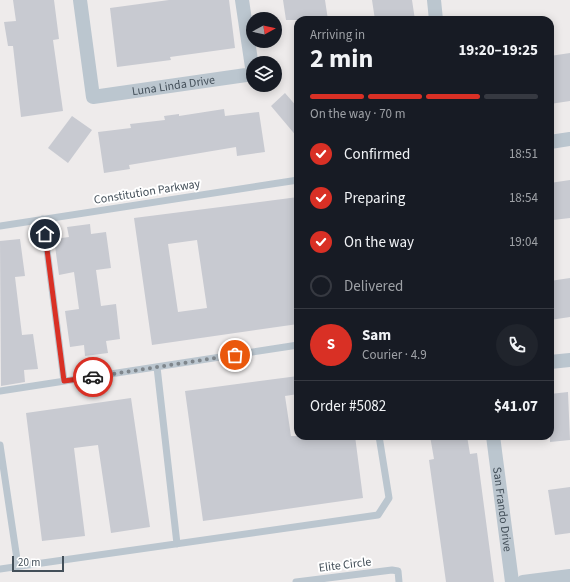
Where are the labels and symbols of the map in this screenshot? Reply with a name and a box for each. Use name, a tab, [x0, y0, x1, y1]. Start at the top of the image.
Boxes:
north arrow	[246, 12, 282, 48]
street label: Luna Linda Drive	[131, 71, 216, 100]
street label: Constitution Parkway	[93, 175, 202, 209]
pin	[28, 217, 62, 251]
pin	[218, 338, 252, 372]
courier	[73, 357, 113, 397]
street label: San Frando Drive	[489, 466, 516, 553]
street label: Elite Circle	[318, 553, 372, 577]
scale bar	[12, 554, 64, 573]

